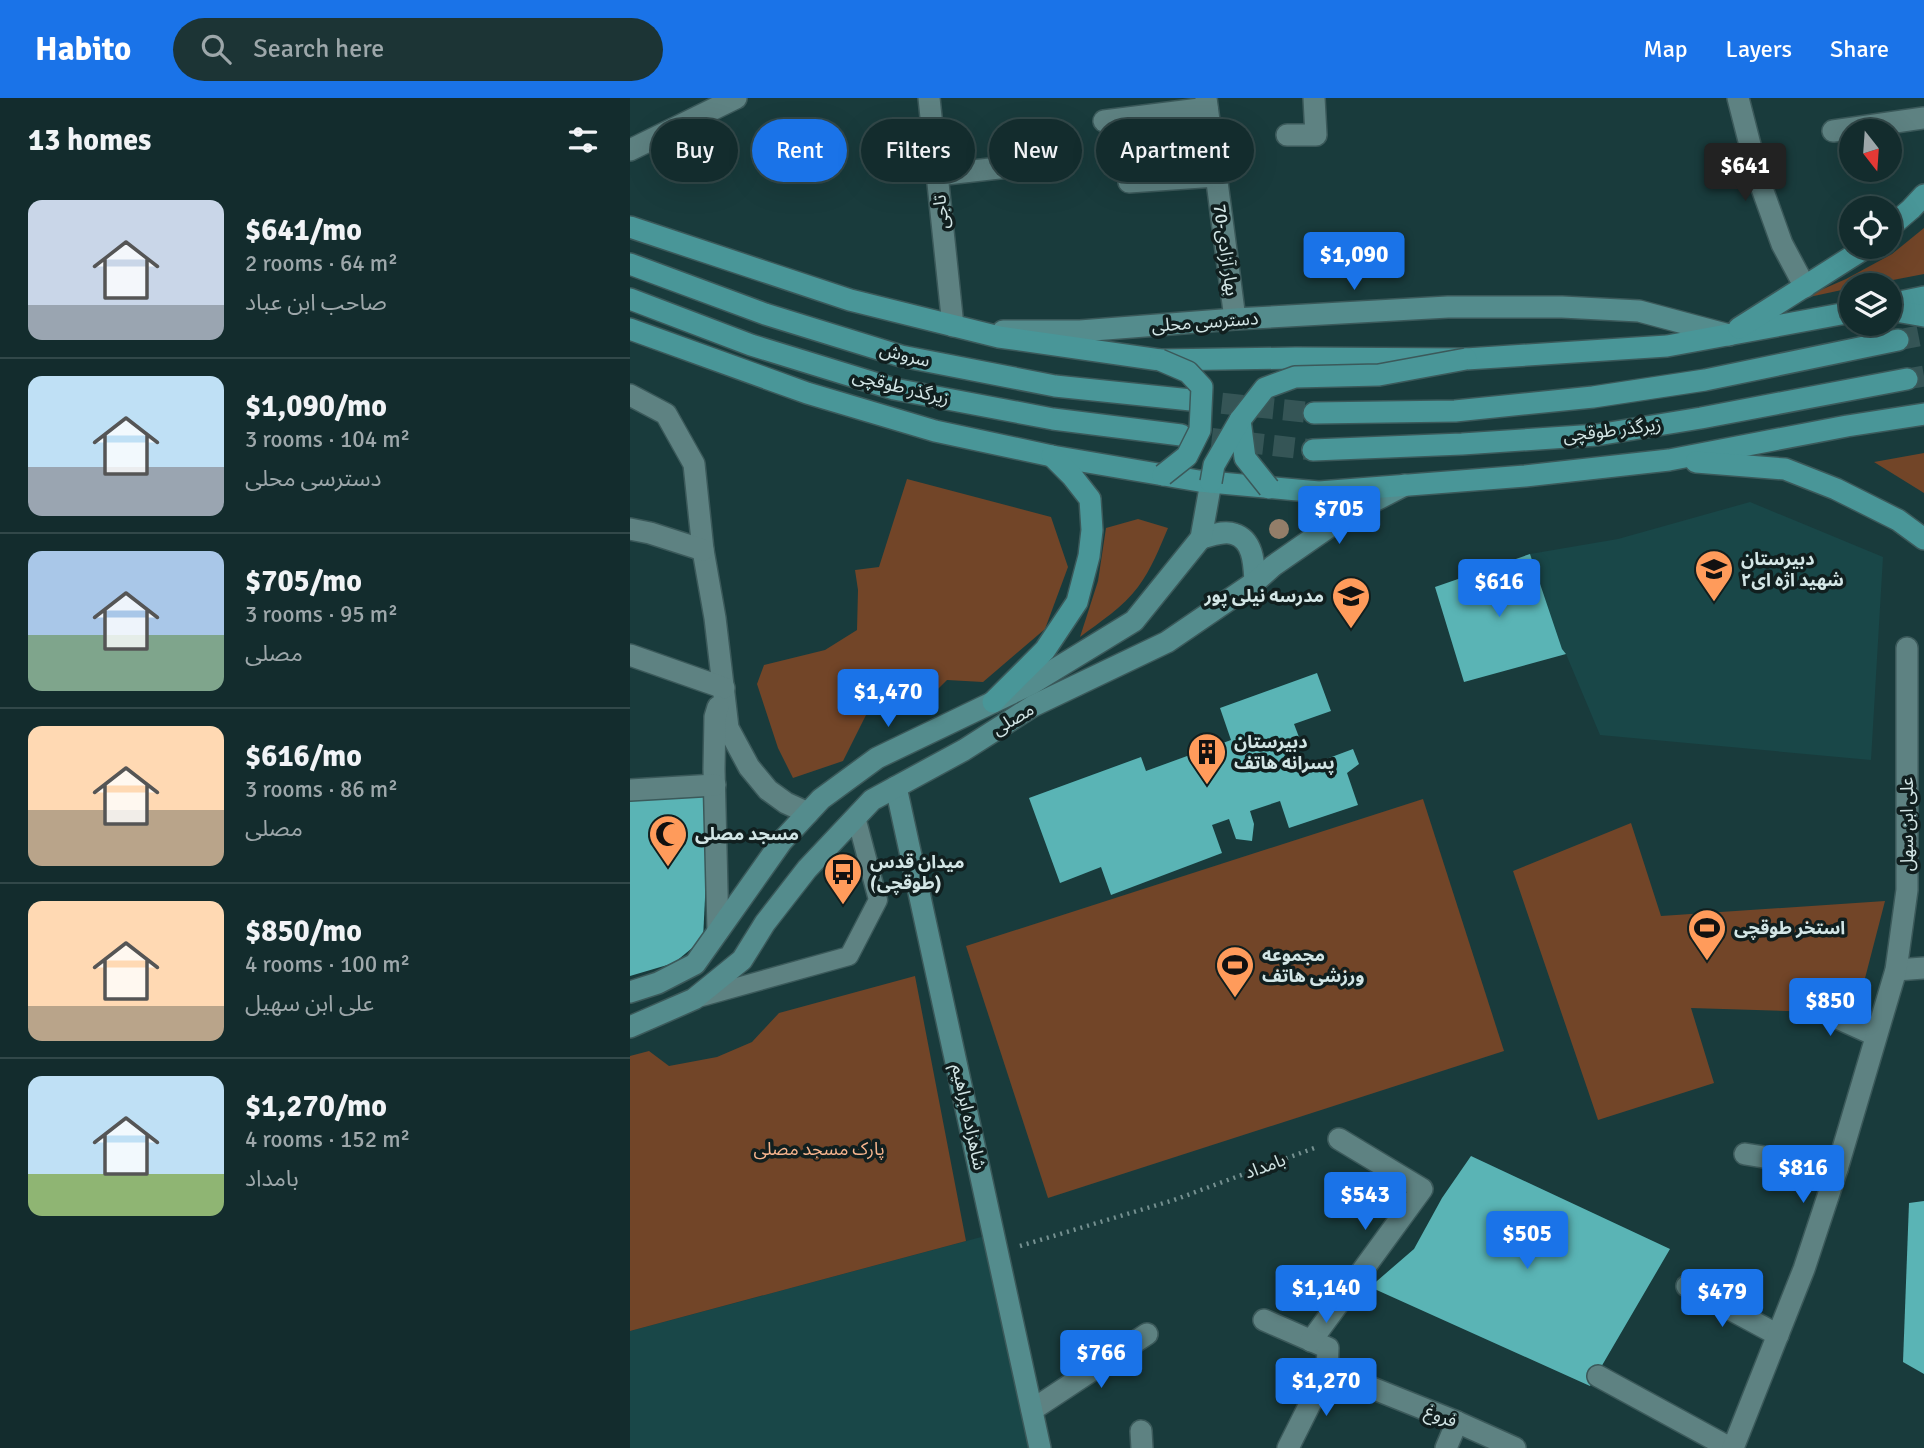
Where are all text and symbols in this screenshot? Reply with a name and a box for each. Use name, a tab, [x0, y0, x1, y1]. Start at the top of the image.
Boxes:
search box	[173, 18, 663, 81]
text: Habito	[35, 29, 131, 70]
icon: search	[197, 30, 235, 68]
text: Search here	[253, 33, 384, 65]
text: Map	[1643, 34, 1688, 64]
text: Layers	[1726, 34, 1792, 64]
text: Share	[1830, 34, 1889, 64]
chip: Buy	[651, 119, 738, 182]
chip: Rent	[752, 119, 847, 182]
chip: Filters	[861, 119, 975, 182]
chip: New	[989, 119, 1082, 182]
chip: Apartment	[1096, 119, 1254, 182]
north arrow	[1839, 119, 1902, 182]
map controls	[1839, 119, 1902, 336]
icon: filters	[564, 121, 602, 159]
text: 13 homes	[28, 122, 151, 159]
pin: $641	[1704, 144, 1786, 203]
text: $641	[1720, 151, 1770, 180]
street label: تاجی	[928, 194, 954, 230]
button: locate	[1839, 196, 1902, 259]
street label: 70-بهار آزادی	[1209, 203, 1243, 297]
text: $641/mo	[245, 212, 362, 249]
icon: home	[84, 228, 168, 312]
pin: $1,090	[1297, 232, 1411, 292]
text: $1,090	[1320, 240, 1388, 269]
text: 2 rooms · 64 m²	[245, 249, 398, 278]
button: layers	[1839, 273, 1902, 336]
text: صاحب ابن عباد	[245, 288, 387, 317]
street label: دسترسی محلی	[1151, 307, 1259, 337]
street label: سروش	[878, 338, 932, 372]
street label: زیرگذر طوقچی	[850, 364, 952, 410]
text: $1,090/mo	[245, 388, 387, 425]
icon: home	[84, 404, 168, 488]
street label: زیرگذر طوقچی	[1562, 413, 1662, 447]
text: 3 rooms · 104 m²	[245, 425, 410, 454]
text: دسترسی محلی	[245, 464, 382, 493]
pin: $705	[1298, 486, 1380, 546]
text: $705	[1314, 494, 1364, 523]
school or university icon: دبیرستان شهید اژه ای۲	[1693, 548, 1735, 603]
place label: دبیرستان شهید اژه ای۲	[1741, 548, 1844, 591]
pin: $616	[1458, 560, 1540, 619]
text: $705/mo	[245, 563, 362, 600]
text: $616	[1474, 567, 1524, 596]
school or university icon: مدرسه نیلی پور	[1330, 575, 1372, 630]
icon: home	[84, 579, 168, 663]
place label: مدرسه نیلی پور	[1203, 585, 1324, 608]
text: 3 rooms · 95 m²	[245, 600, 398, 629]
text: مصلی	[245, 639, 303, 668]
pin: $1,470	[831, 670, 945, 729]
text: $1,470	[854, 677, 922, 706]
street label: مصلی	[988, 698, 1038, 740]
building icon: دبیرستان پسرانه هاتف	[1186, 731, 1228, 786]
place label: دبیرستان پسرانه هاتف	[1234, 731, 1335, 775]
text: $616/mo	[245, 738, 362, 775]
icon: home	[84, 754, 168, 838]
text: 3 rooms · 86 m²	[245, 775, 398, 804]
street label: علی ابن سهل	[1896, 777, 1918, 871]
mosque icon: مسجد مصلی	[647, 813, 689, 868]
text: مصلی	[245, 814, 303, 843]
place label: مسجد مصلی	[695, 823, 799, 845]
bus stop icon: میدان قدس (طوقچی)	[822, 851, 864, 906]
place label: میدان قدس (طوقچی)	[870, 851, 964, 895]
sports icon: استخر طوقچی	[1686, 907, 1728, 962]
text: $850/mo	[245, 913, 362, 950]
place label: استخر طوقچی	[1734, 917, 1845, 940]
icon: home	[84, 929, 168, 1013]
sports icon: مجموعه ورزشی هاتف	[1214, 944, 1256, 999]
place label: مجموعه ورزشی هاتف	[1262, 944, 1364, 987]
text: 4 rooms · 100 m²	[245, 950, 410, 979]
pin: $850	[1789, 978, 1871, 1038]
text: $850	[1805, 986, 1855, 1015]
text: علی ابن سهیل	[245, 989, 374, 1018]
street label: شاهزاده ابراهیم	[945, 1062, 991, 1172]
text: $1,270/mo	[245, 1088, 387, 1125]
icon: home	[84, 1104, 168, 1188]
text: 4 rooms · 152 m²	[245, 1125, 410, 1154]
park label: پارک مسجد مصلی	[753, 1138, 885, 1160]
pin: $816	[1762, 1146, 1844, 1205]
street label: بامداد	[1242, 1148, 1288, 1184]
text: $816	[1778, 1153, 1828, 1182]
text: بامداد	[245, 1164, 299, 1193]
pin: $543	[1324, 1172, 1406, 1232]
text: $543	[1340, 1180, 1390, 1209]
pin: $505	[1486, 1212, 1568, 1271]
text: $505	[1502, 1219, 1552, 1248]
pin: $1,140	[1269, 1266, 1383, 1325]
pin: $479	[1681, 1270, 1763, 1329]
text: $1,140	[1292, 1273, 1360, 1302]
text: $479	[1697, 1277, 1747, 1306]
pin: $766	[1060, 1330, 1142, 1390]
text: $766	[1076, 1338, 1126, 1367]
pin: $1,270	[1269, 1358, 1383, 1418]
text: $1,270	[1292, 1366, 1360, 1395]
street label: فروغ	[1421, 1400, 1460, 1435]

